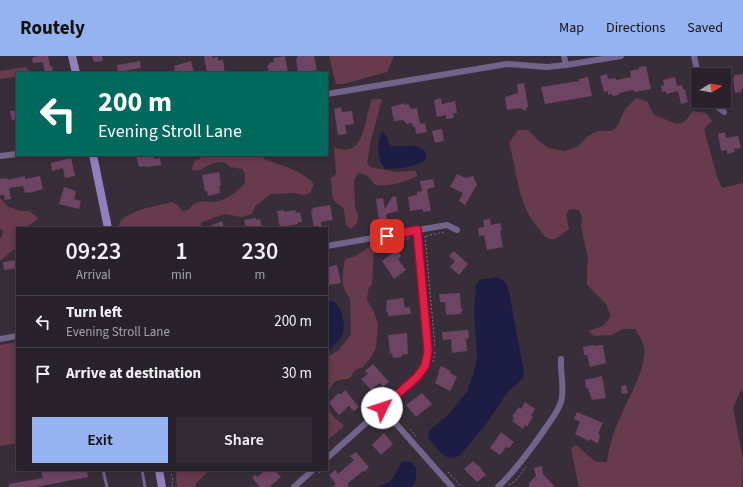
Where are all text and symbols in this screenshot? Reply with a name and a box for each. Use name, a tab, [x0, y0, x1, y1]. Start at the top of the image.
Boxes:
text: Routely	[20, 15, 85, 42]
text: Map	[559, 18, 584, 38]
text: Directions	[606, 18, 665, 38]
text: Saved	[687, 18, 723, 38]
north arrow	[691, 68, 731, 108]
map controls	[691, 68, 731, 108]
text: 200 m	[98, 82, 172, 122]
icon: left	[32, 88, 84, 140]
text: Evening Stroll Lane	[98, 119, 242, 144]
pin	[370, 219, 404, 253]
icon: arrive	[376, 225, 398, 247]
text: 09:23	[66, 234, 121, 269]
text: 1	[175, 234, 188, 269]
text: 230	[242, 234, 278, 269]
text: Arrival	[76, 266, 111, 284]
text: min	[171, 266, 192, 284]
text: m	[255, 266, 265, 284]
text: Turn left	[66, 302, 122, 323]
icon: left	[32, 311, 54, 333]
text: 200 m	[274, 311, 312, 332]
text: Evening Stroll Lane	[66, 323, 170, 341]
icon: arrive	[32, 363, 54, 385]
text: Arrive at destination	[66, 363, 201, 384]
text: 30 m	[282, 363, 312, 384]
position arrow	[361, 387, 403, 429]
button: Exit	[32, 417, 168, 463]
button: Share	[176, 417, 312, 463]

